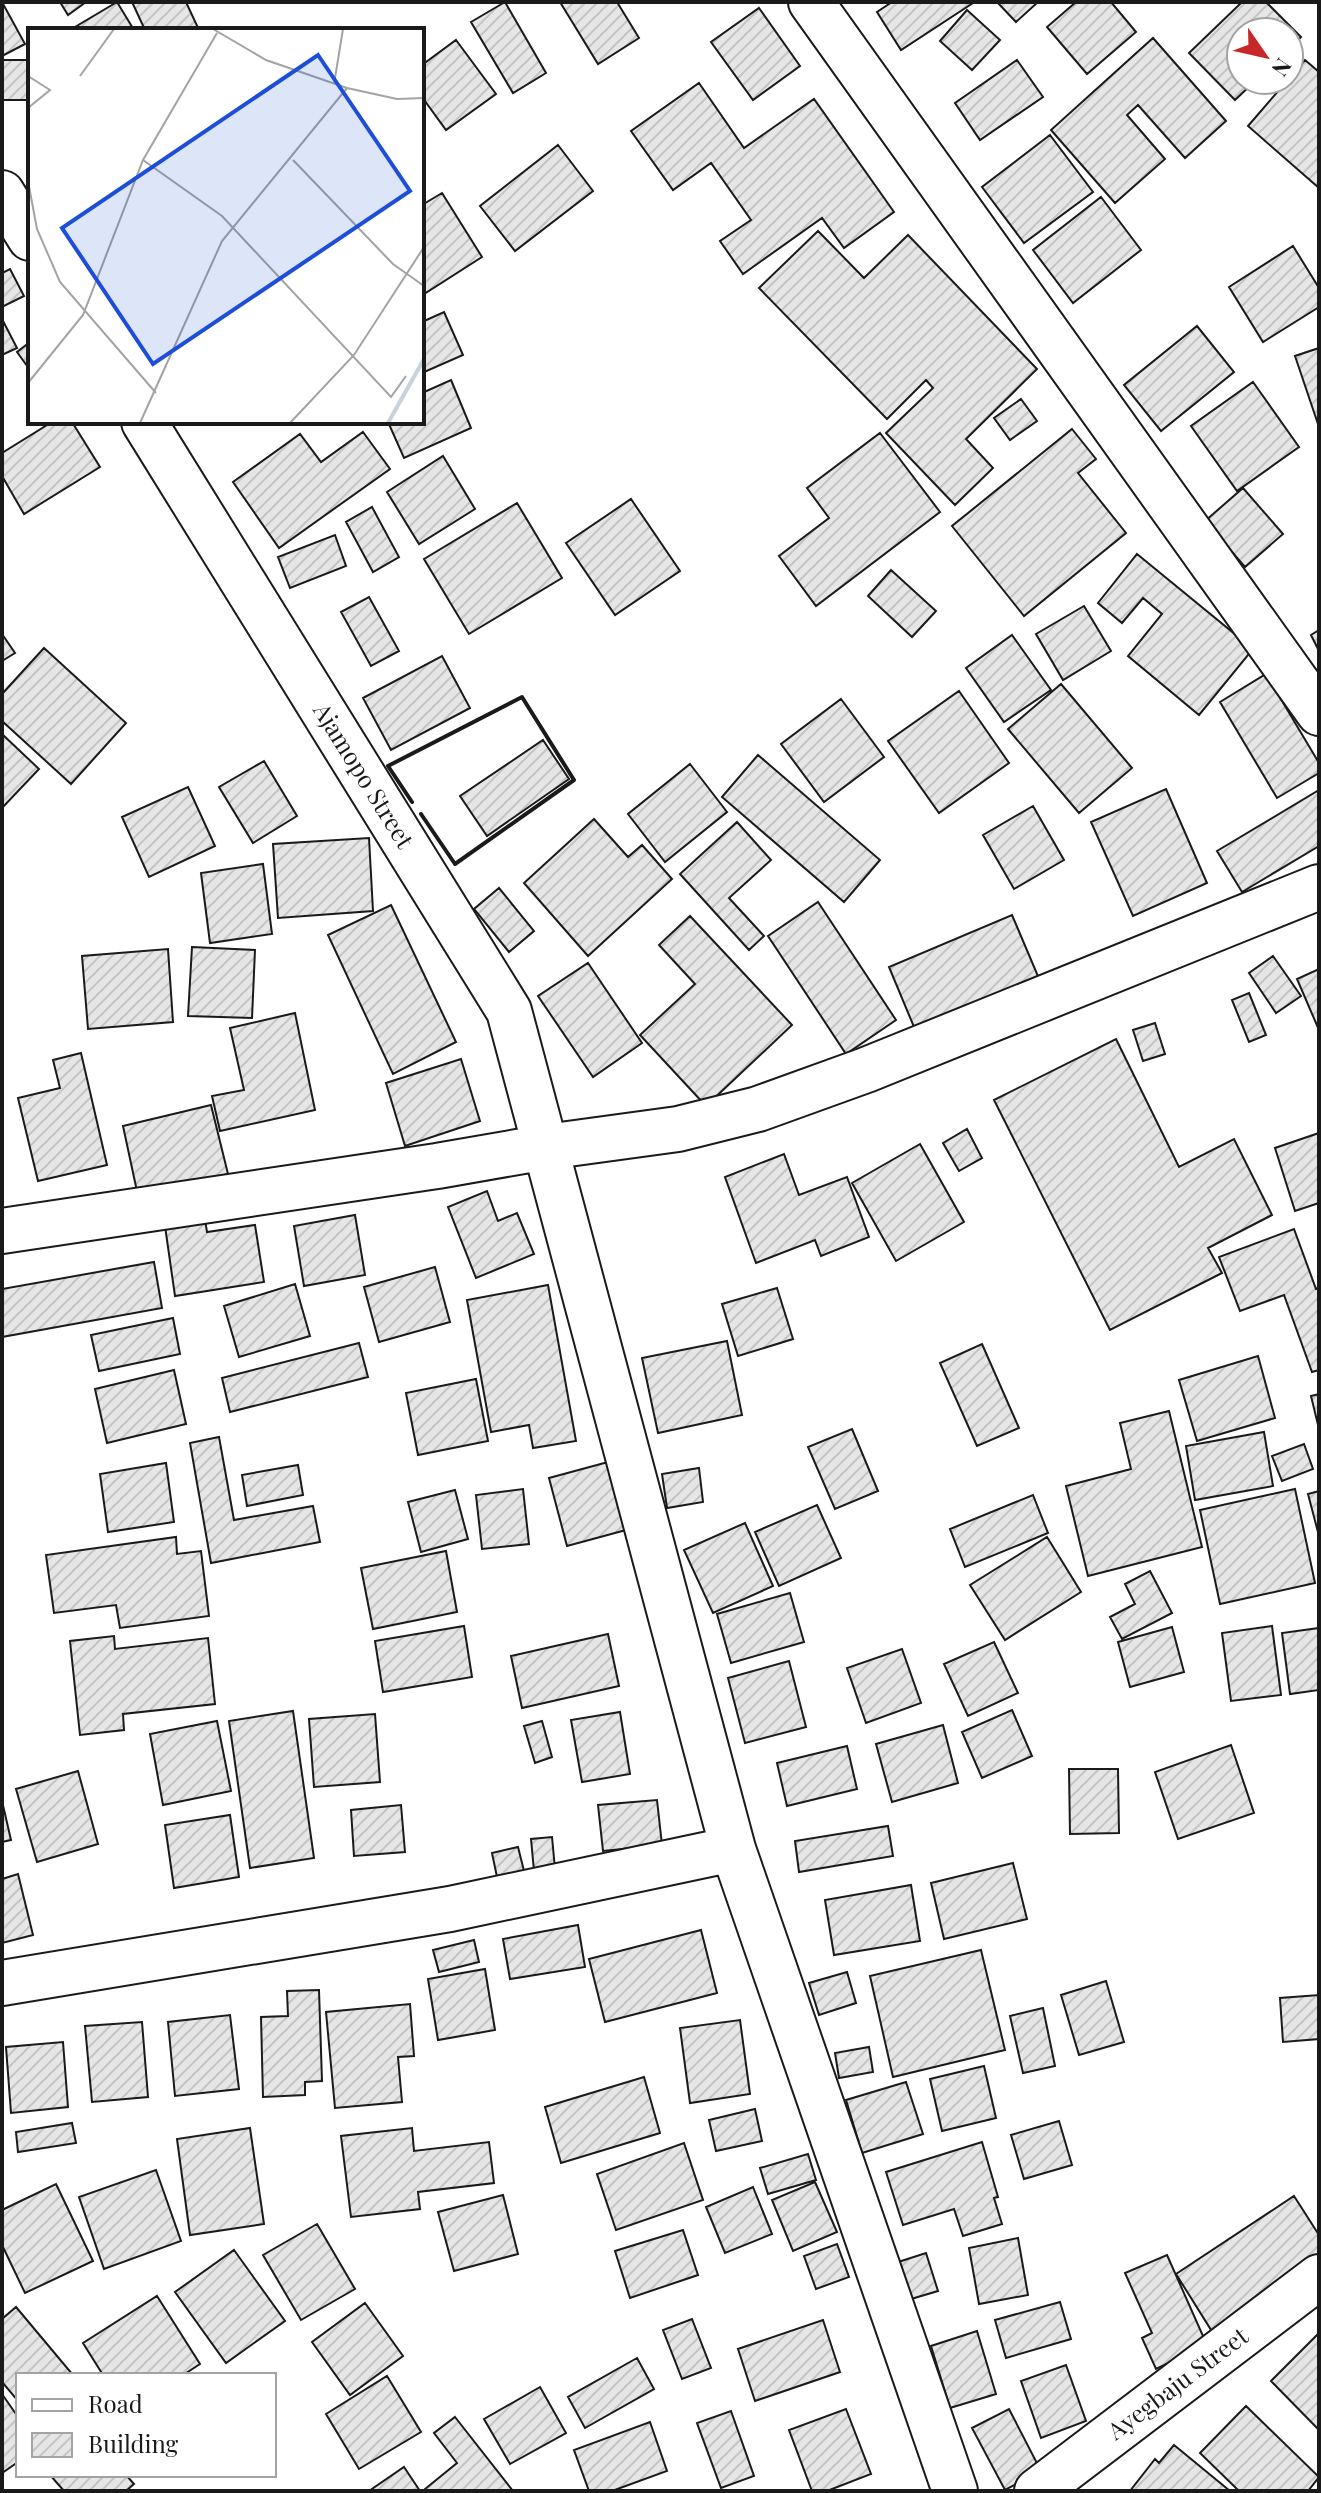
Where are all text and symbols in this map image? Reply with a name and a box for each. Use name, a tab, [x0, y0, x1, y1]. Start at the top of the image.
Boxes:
north arrow	[1225, 16, 1305, 96]
inset map	[28, 28, 424, 424]
text: N	[1265, 53, 1299, 83]
street label: Ajamopo Street	[307, 695, 422, 854]
street label: Ayegbaju Street	[1099, 2319, 1254, 2446]
legend	[16, 2373, 276, 2477]
text: Road	[88, 2387, 143, 2419]
text: Building	[88, 2427, 179, 2459]

